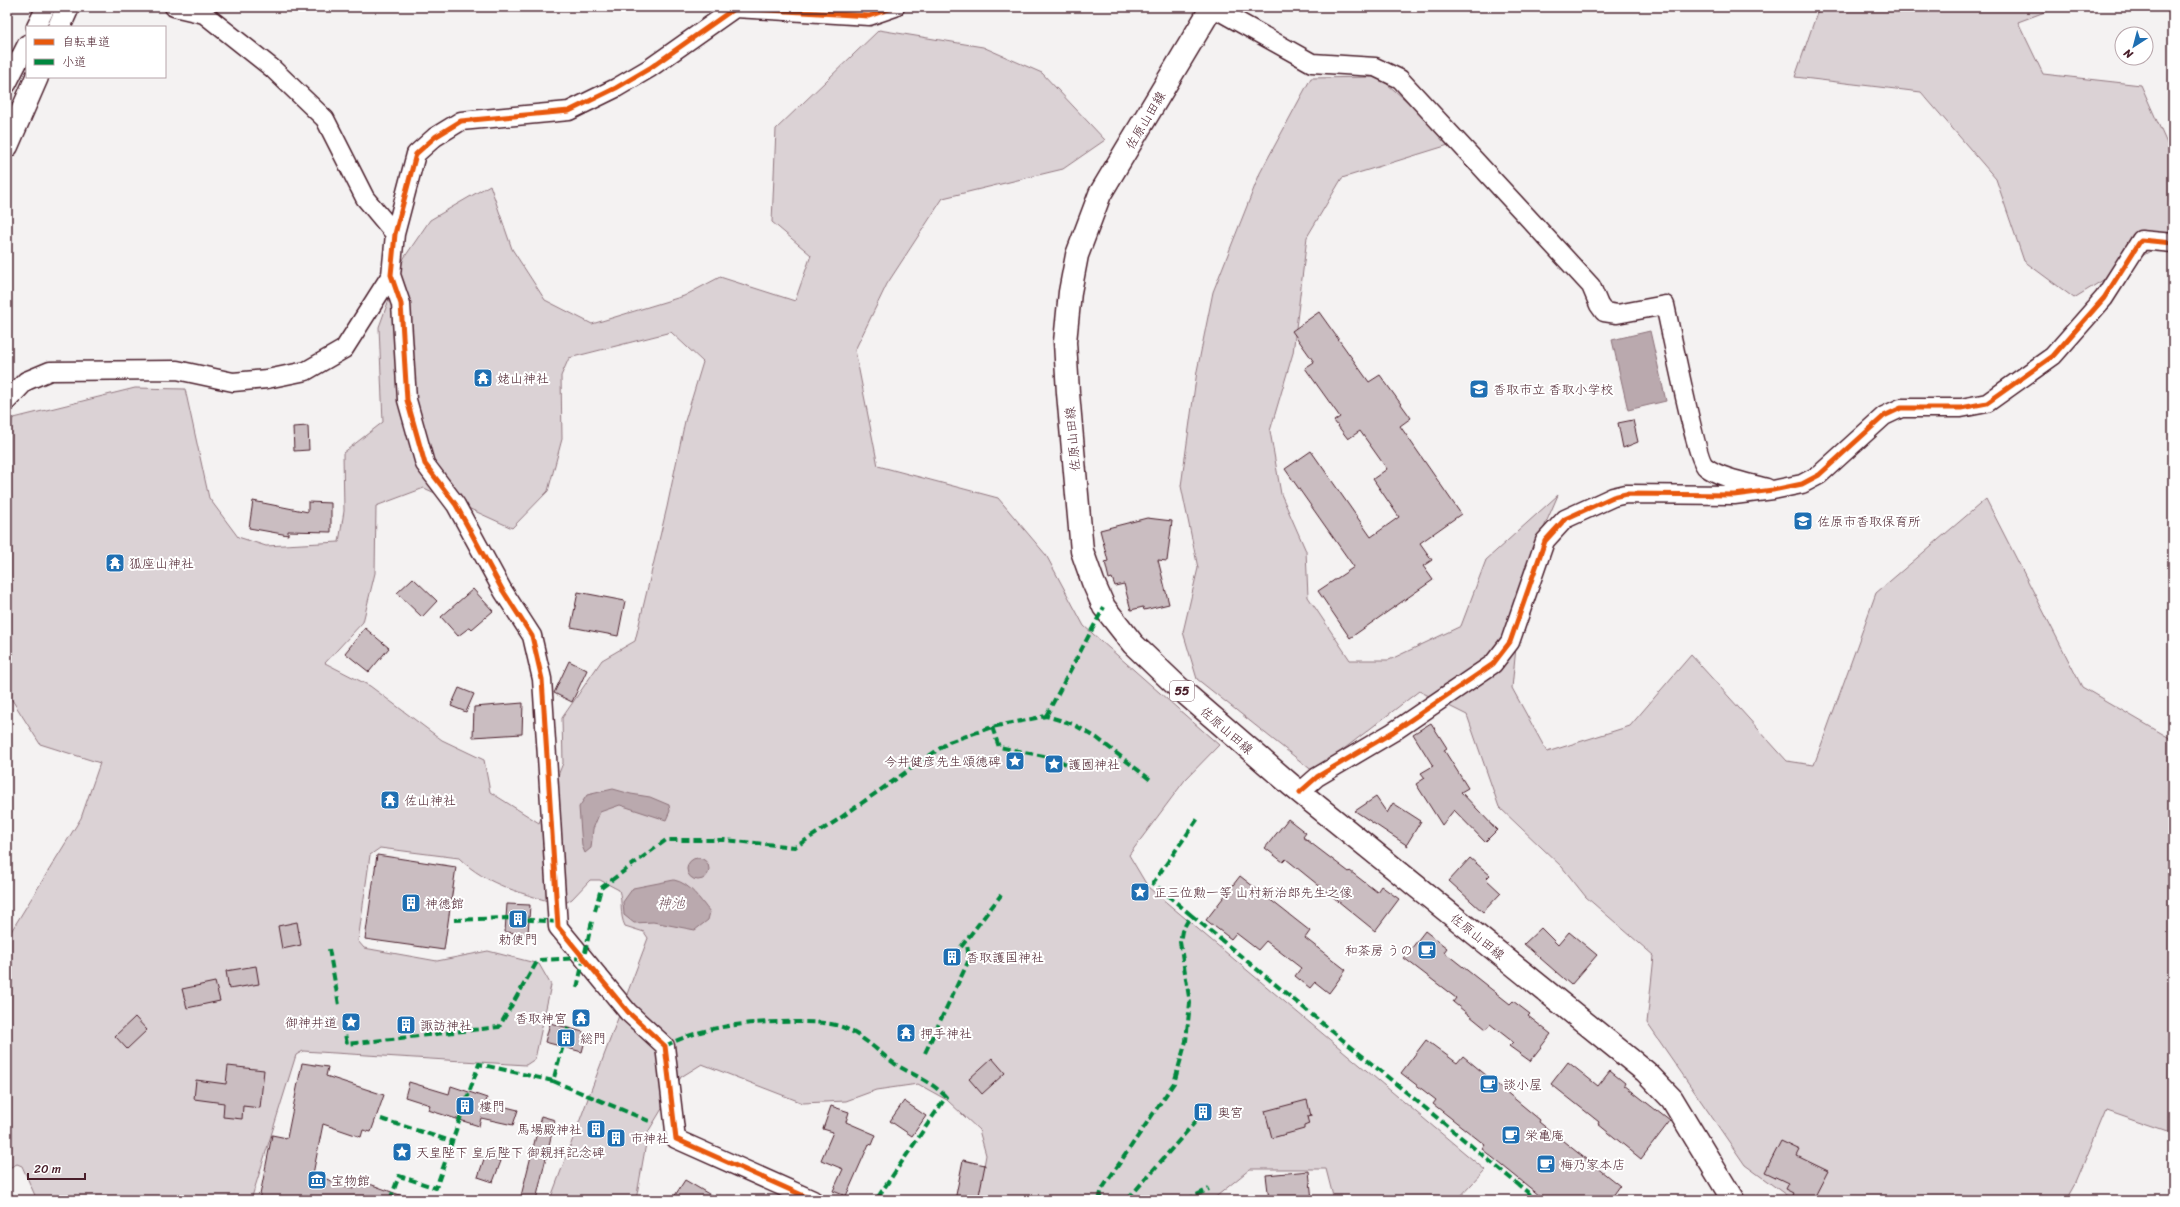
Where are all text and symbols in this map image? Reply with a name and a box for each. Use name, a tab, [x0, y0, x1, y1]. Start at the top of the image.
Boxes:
legend	[26, 26, 166, 78]
north arrow	[2114, 26, 2154, 66]
text: 自転車道	[62, 31, 110, 53]
text: N	[2119, 44, 2138, 64]
text: 小道	[62, 51, 86, 73]
street label: 佐原山田線	[1119, 86, 1173, 154]
temple icon: 姥山神社	[472, 367, 494, 389]
place label: 姥山神社	[497, 367, 549, 390]
school or university icon: 香取市立 香取小学校	[1468, 378, 1490, 400]
place label: 香取市立 香取小学校	[1493, 378, 1613, 401]
street label: 佐原山田線	[1058, 405, 1087, 472]
school or university icon: 佐原市香取保育所	[1792, 510, 1814, 532]
place label: 佐原市香取保育所	[1817, 510, 1921, 533]
temple icon: 狐座山神社	[104, 552, 126, 574]
place label: 狐座山神社	[129, 552, 194, 575]
road number: 55	[1170, 681, 1194, 701]
street label: 佐原山田線	[1195, 700, 1259, 761]
place label: 今井健彦先生頌徳碑	[884, 750, 1001, 773]
place icon: 今井健彦先生頌徳碑	[1004, 750, 1026, 772]
place icon: 護國神社	[1043, 753, 1065, 775]
place label: 護國神社	[1068, 753, 1120, 776]
temple icon: 佐山神社	[379, 789, 401, 811]
place label: 佐山神社	[404, 789, 456, 812]
place icon: 正三位勲一等 山村新治郎先生之像	[1129, 881, 1151, 903]
place label: 正三位勲一等 山村新治郎先生之像	[1154, 881, 1352, 904]
water label: 神池	[657, 891, 686, 916]
building icon: 神徳館	[400, 892, 422, 914]
place label: 神徳館	[425, 892, 464, 915]
street label: 佐原山田線	[1445, 907, 1511, 966]
building icon: 勅使門	[507, 908, 529, 930]
place label: 勅使門	[498, 928, 538, 951]
place label: 和茶房 うの	[1345, 939, 1413, 962]
cafe icon: 和茶房 うの	[1416, 939, 1438, 961]
building icon: 香取護国神社	[941, 946, 963, 968]
place label: 香取護国神社	[966, 946, 1044, 969]
place label: 香取神宮	[515, 1007, 567, 1030]
temple icon: 香取神宮	[570, 1007, 592, 1029]
place label: 御神井道	[285, 1011, 337, 1034]
place icon: 御神井道	[340, 1011, 362, 1033]
building icon: 諏訪神社	[395, 1014, 417, 1036]
place label: 諏訪神社	[420, 1014, 472, 1037]
temple icon: 押手神社	[895, 1022, 917, 1044]
place label: 押手神社	[920, 1022, 972, 1045]
building icon: 総門	[555, 1027, 577, 1049]
place label: 総門	[580, 1027, 606, 1050]
cafe icon: 談小屋	[1478, 1073, 1500, 1095]
place label: 談小屋	[1503, 1073, 1542, 1096]
building icon: 樓門	[454, 1095, 476, 1117]
place label: 樓門	[479, 1095, 505, 1118]
building icon: 奥宮	[1192, 1101, 1214, 1123]
place label: 奥宮	[1217, 1101, 1243, 1124]
place label: 馬場殿神社	[517, 1118, 582, 1141]
building icon: 馬場殿神社	[585, 1118, 607, 1140]
cafe icon: 栄亀庵	[1500, 1124, 1522, 1146]
place label: 栄亀庵	[1525, 1124, 1564, 1147]
building icon: 市神社	[605, 1127, 627, 1149]
place label: 市神社	[630, 1127, 669, 1150]
place icon: 天皇陛下 皇后陛下 御親拝記念碑	[391, 1141, 413, 1163]
place label: 天皇陛下 皇后陛下 御親拝記念碑	[416, 1141, 605, 1164]
cafe icon: 梅乃家本店	[1535, 1153, 1557, 1175]
place label: 梅乃家本店	[1560, 1153, 1625, 1176]
scale bar	[28, 1155, 85, 1181]
text: 20 m	[34, 1158, 61, 1180]
museum icon: 宝物館	[306, 1169, 328, 1191]
place label: 宝物館	[331, 1169, 370, 1192]

